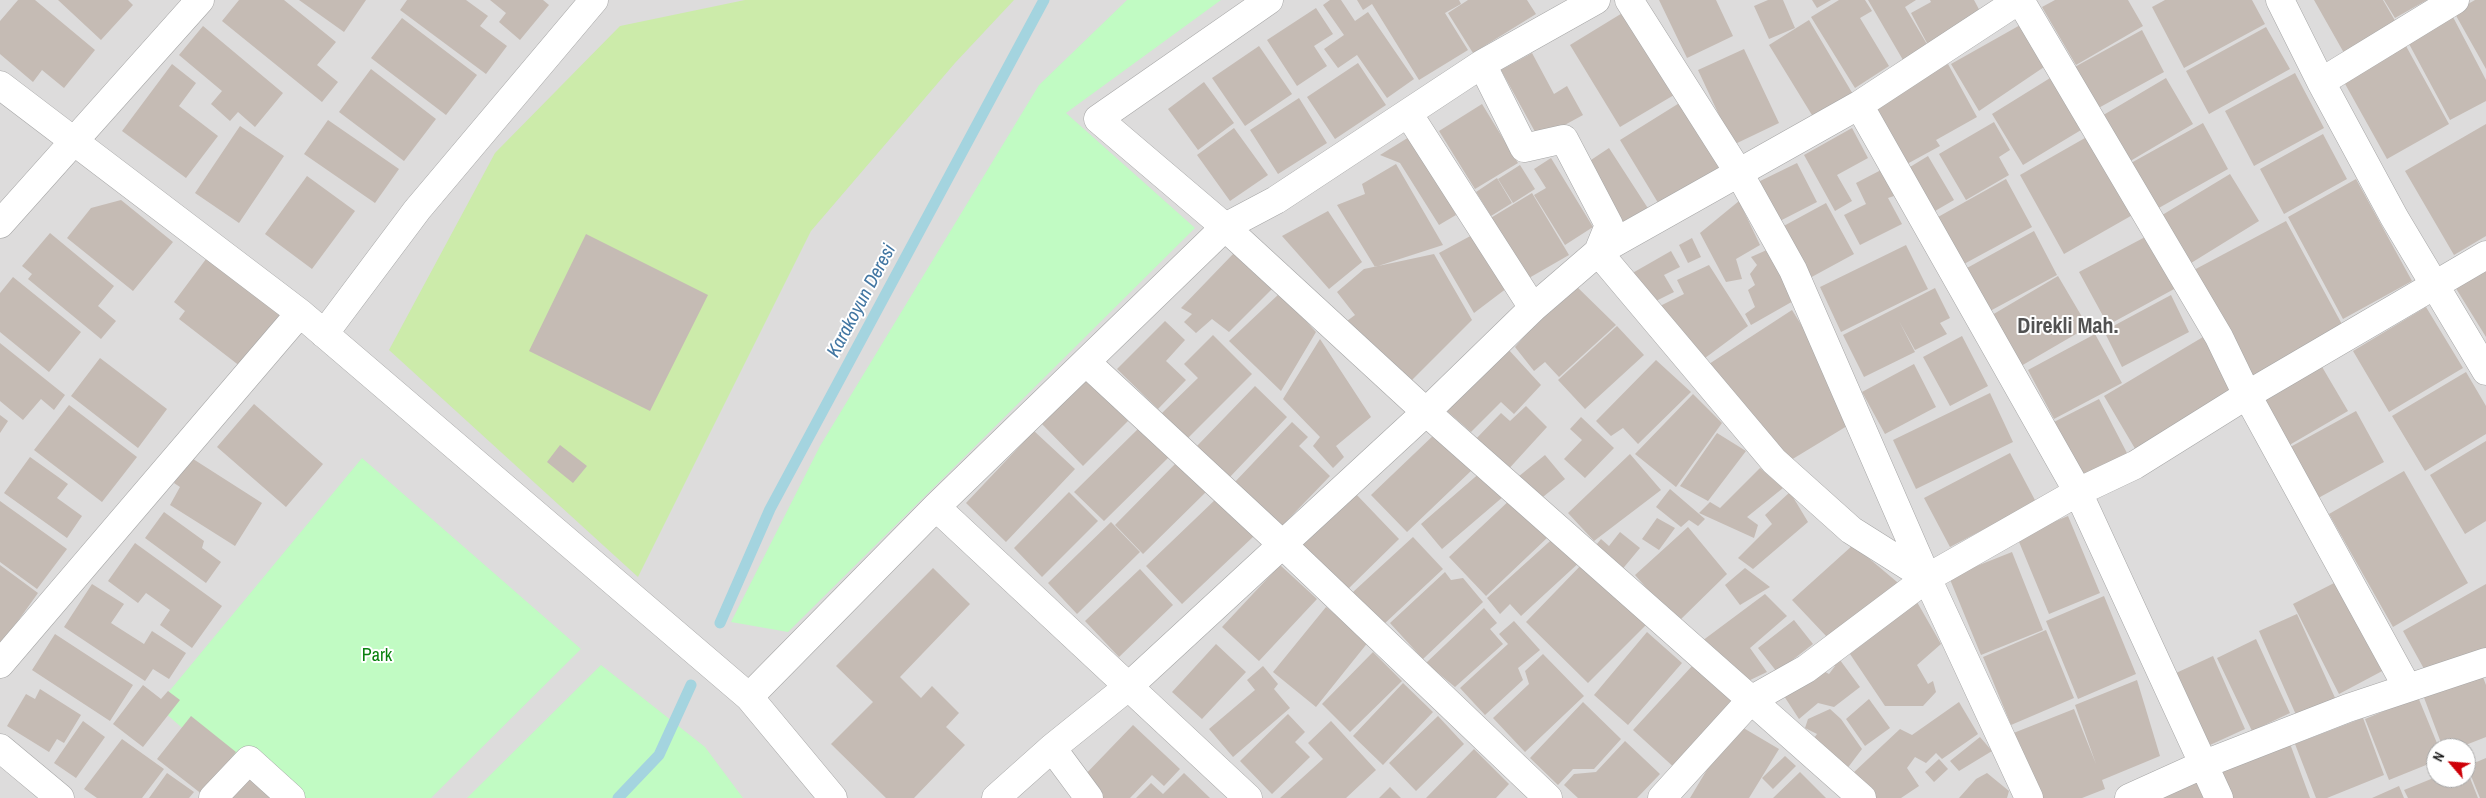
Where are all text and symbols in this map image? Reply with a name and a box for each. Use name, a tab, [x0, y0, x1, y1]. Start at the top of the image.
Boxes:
water label: Karakoyun Deresi	[823, 241, 901, 361]
district label: Direkli Mah.	[2017, 314, 2119, 340]
park label: Park	[362, 645, 392, 667]
north arrow	[2426, 738, 2476, 788]
text: N	[2429, 749, 2448, 764]

